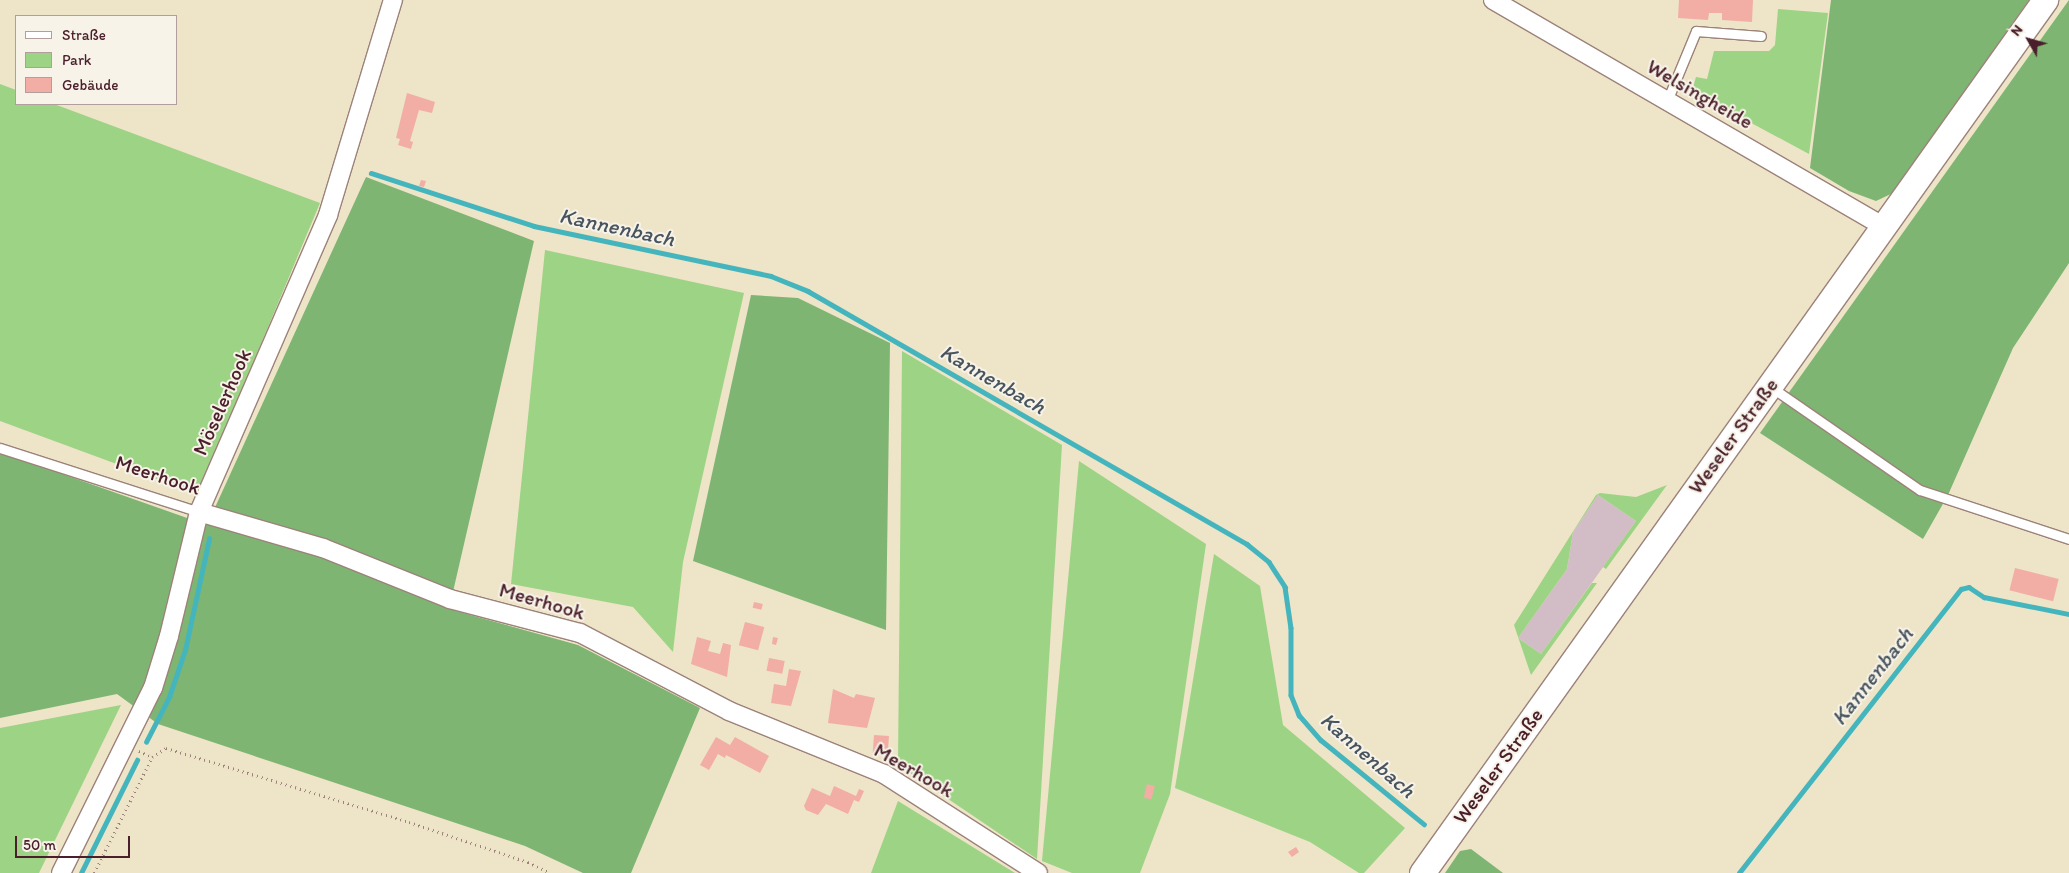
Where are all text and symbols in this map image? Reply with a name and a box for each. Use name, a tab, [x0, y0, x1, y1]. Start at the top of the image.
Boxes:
legend	[15, 15, 178, 105]
north arrow	[2004, 15, 2054, 65]
text: N	[2007, 22, 2026, 39]
text: Straße	[62, 26, 106, 44]
text: Park	[62, 51, 92, 69]
street label: Welsingheide	[1643, 54, 1757, 134]
text: Gebäude	[62, 76, 119, 94]
water label: Kannenbach	[557, 202, 677, 252]
water label: Kannenbach	[936, 338, 1050, 420]
street label: Möselerhook	[187, 345, 257, 459]
street label: Weseler Straße	[1683, 373, 1783, 499]
street label: Meerhook	[112, 449, 204, 501]
street label: Meerhook	[496, 577, 588, 625]
water label: Kannenbach	[1826, 622, 1918, 730]
street label: Weseler Straße	[1448, 703, 1548, 829]
water label: Kannenbach	[1315, 707, 1421, 803]
street label: Meerhook	[870, 737, 958, 803]
scale bar	[18, 826, 132, 858]
text: 50 m	[23, 836, 56, 854]

